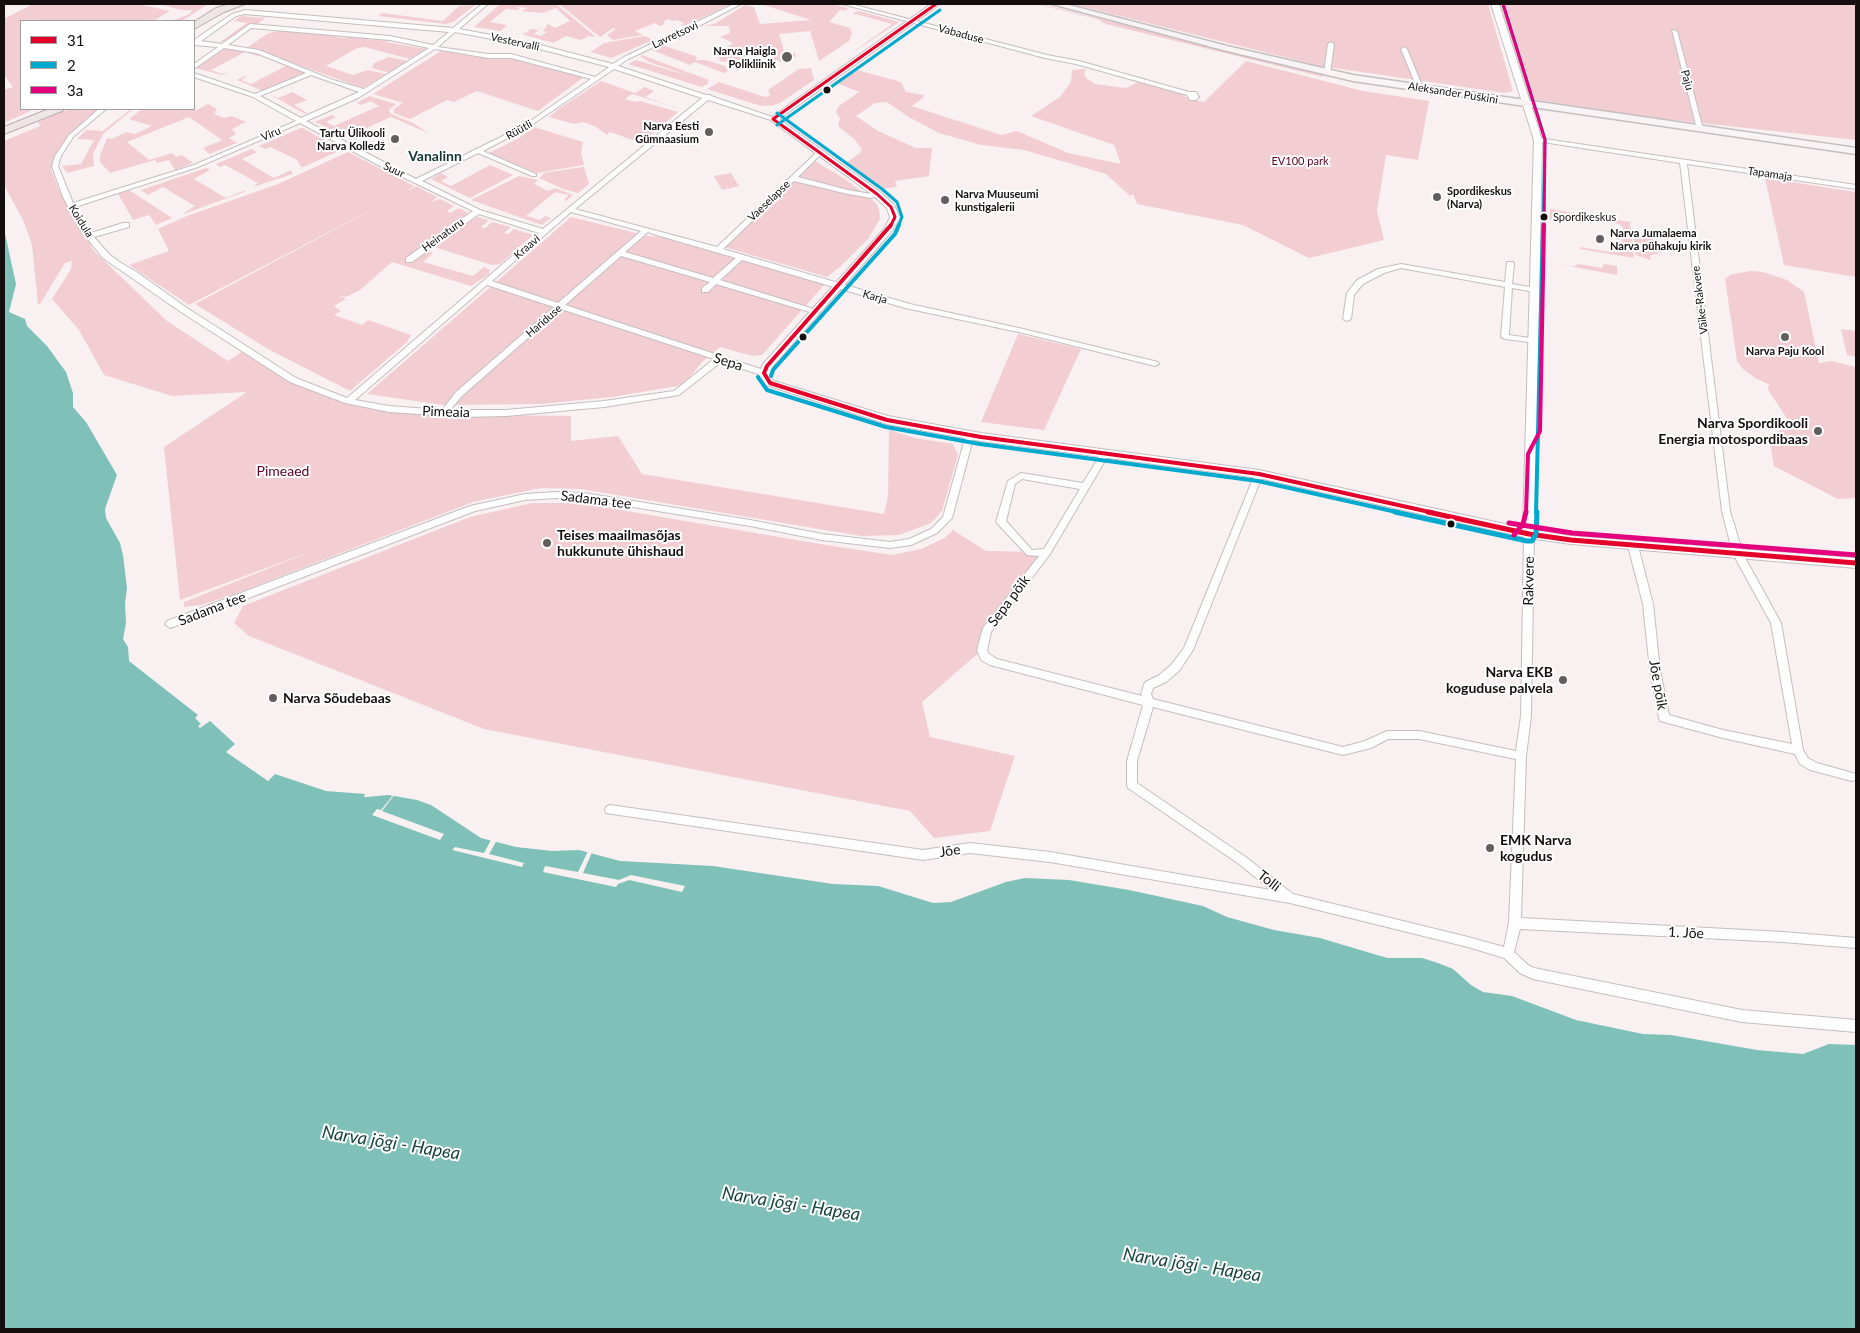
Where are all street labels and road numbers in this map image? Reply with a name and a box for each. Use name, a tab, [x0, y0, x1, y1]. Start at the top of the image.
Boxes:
street label: Lavretsovi	[650, 19, 700, 51]
street label: Vabaduse	[937, 22, 985, 46]
street label: Vestervalli	[489, 30, 541, 54]
street label: Paju	[1678, 68, 1696, 92]
street label: Aleksander Puškini	[1407, 79, 1499, 107]
street label: Rüütli	[504, 117, 534, 143]
street label: Viru	[259, 124, 283, 144]
street label: Suur	[381, 159, 407, 181]
street label: Tapamaja	[1747, 164, 1793, 184]
street label: Vaeselapse	[745, 178, 793, 224]
street label: Koidula	[66, 202, 96, 240]
street label: Heinaturu	[420, 215, 466, 255]
street label: Kraavi	[511, 232, 543, 262]
street label: Väike-Rakvere	[1689, 265, 1711, 335]
street label: Karja	[861, 287, 889, 307]
street label: Hariduse	[523, 302, 565, 340]
street label: Sepa	[711, 349, 745, 375]
street label: Pimeaia	[422, 403, 470, 421]
street label: Sadama tee	[560, 487, 632, 513]
street label: Rakvere	[1520, 556, 1538, 606]
street label: Sepa põik	[984, 572, 1034, 630]
street label: Sadama tee	[176, 588, 248, 630]
street label: Jõe põik	[1645, 659, 1671, 711]
street label: Jõe	[938, 841, 962, 861]
street label: Tolli	[1254, 867, 1284, 895]
street label: 1. Jõe	[1668, 924, 1704, 942]

